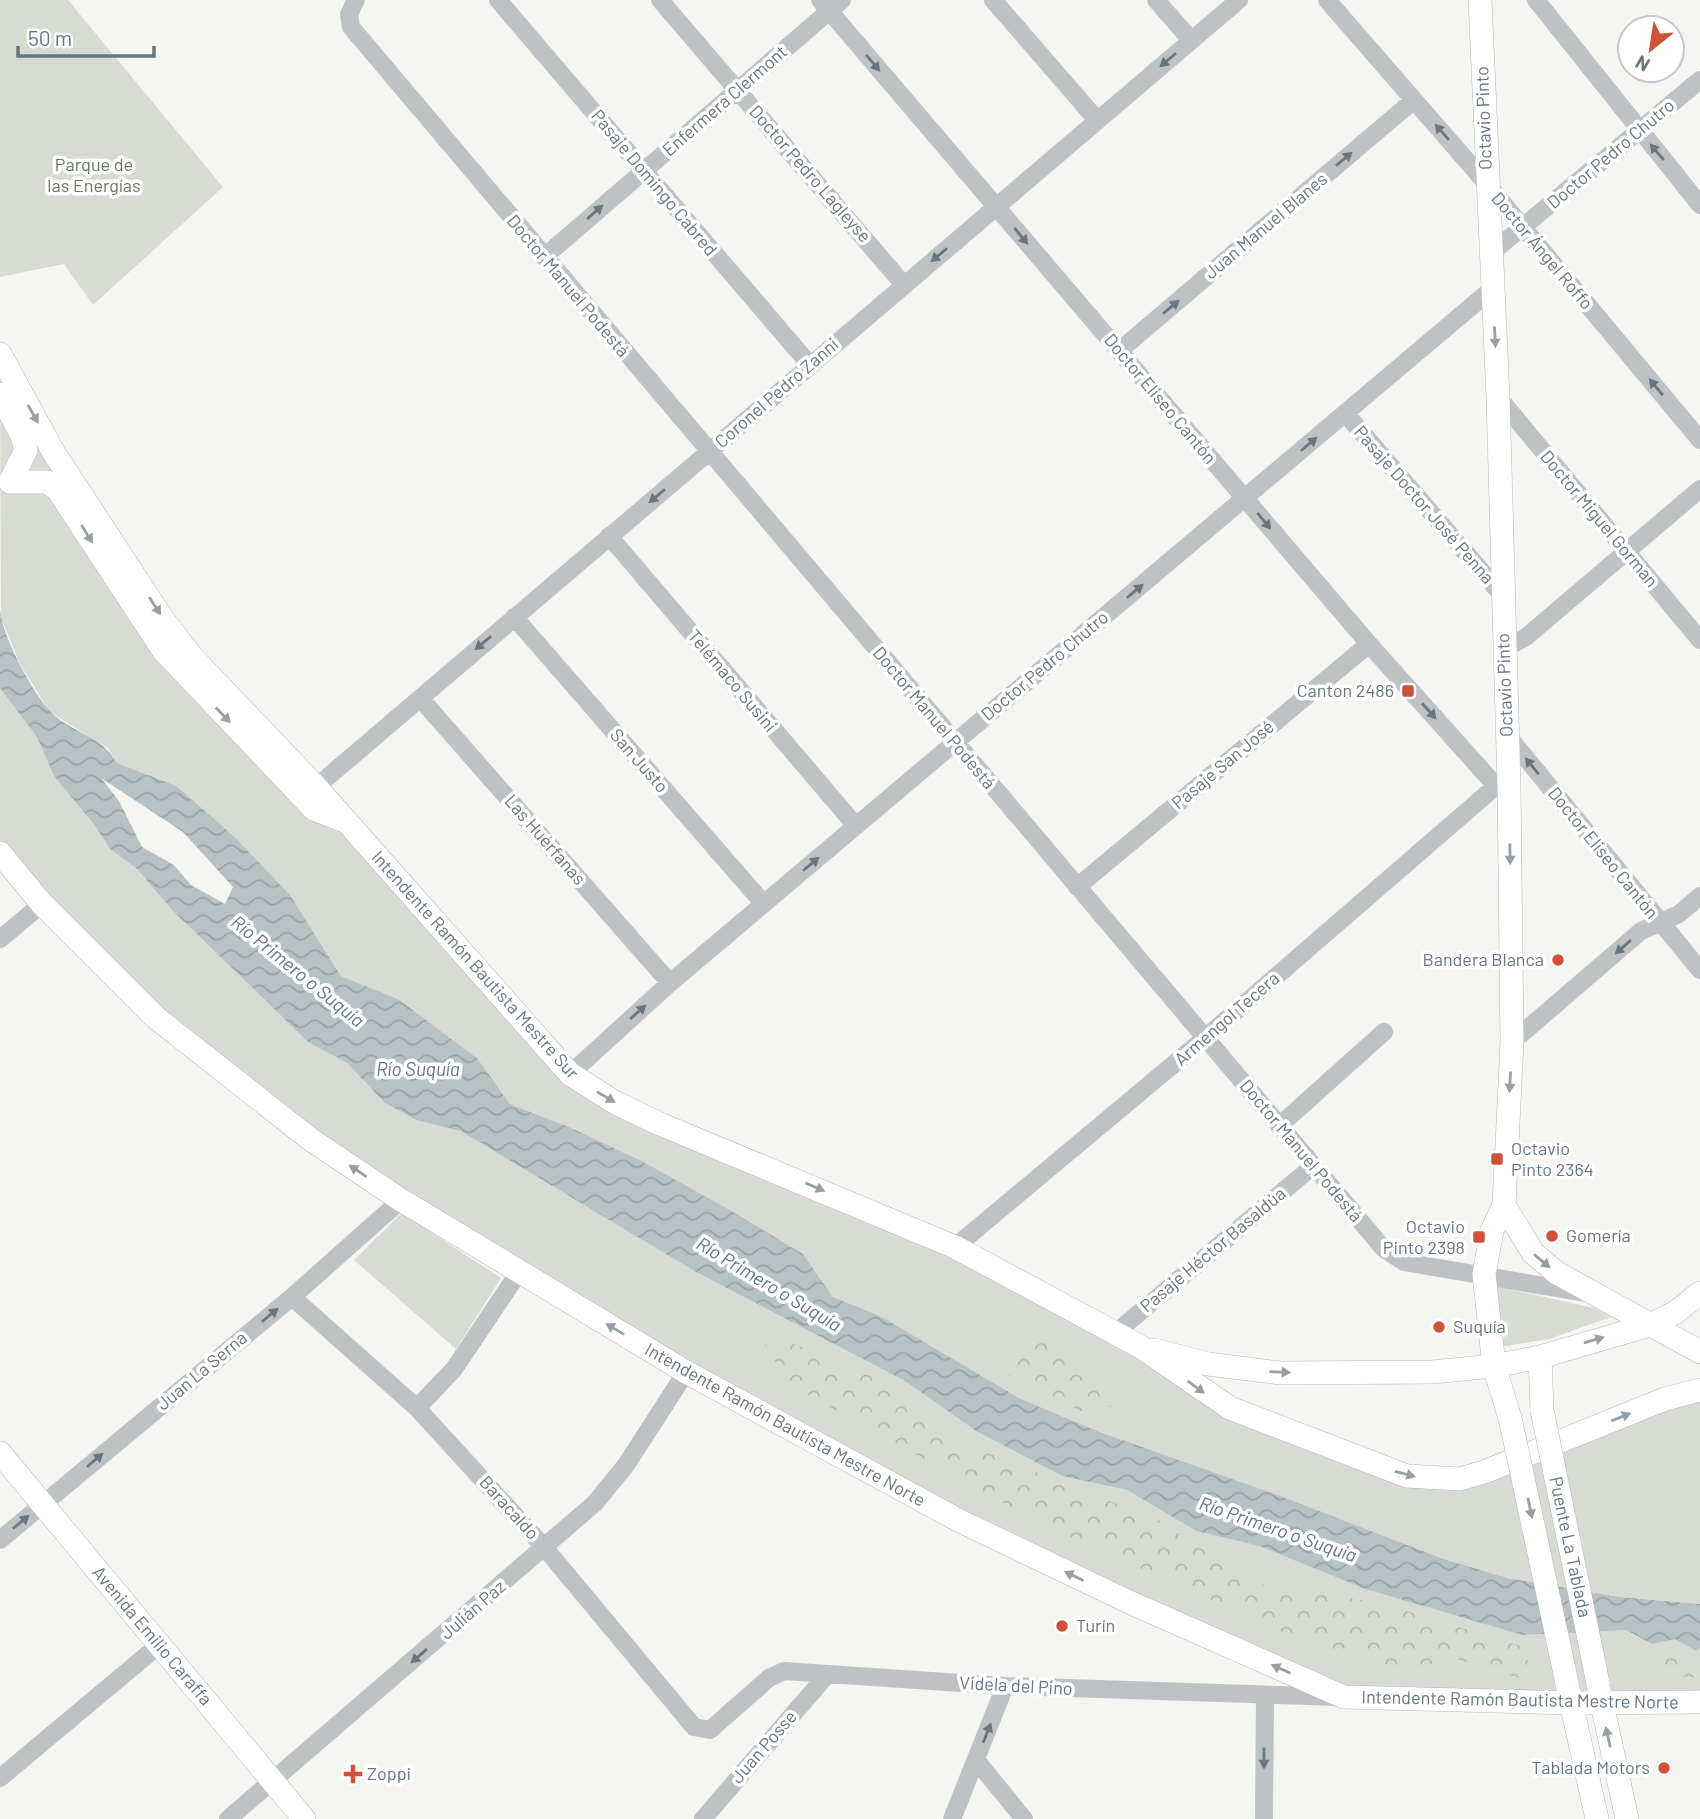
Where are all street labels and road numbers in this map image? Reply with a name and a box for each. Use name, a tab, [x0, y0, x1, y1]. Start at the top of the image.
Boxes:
street label: Enfermera Clermont	[657, 40, 791, 160]
street label: Octavio Pinto	[1470, 66, 1496, 170]
street label: Doctor Pedro Chutro	[1542, 94, 1678, 213]
street label: Doctor Pedro Lagleyse	[745, 100, 876, 246]
street label: Pasaje Domingo Cabred	[587, 105, 722, 260]
street label: Juan Manuel Blanes	[1199, 167, 1331, 283]
street label: Doctor Ángel Roffo	[1487, 187, 1598, 314]
street label: Doctor Manuel Podestá	[503, 210, 635, 361]
street label: Doctor Eliseo Cantón	[1100, 329, 1222, 468]
street label: Coronel Pedro Zanni	[710, 333, 843, 452]
street label: Pasaje Doctor José Penna	[1350, 421, 1499, 588]
street label: Doctor Miguel Gorman	[1536, 445, 1663, 591]
street label: Doctor Pedro Chutro	[976, 606, 1112, 725]
street label: Telémaco Susini	[684, 625, 782, 736]
street label: Octavio Pinto	[1491, 633, 1517, 737]
street label: Doctor Manuel Podestá	[869, 642, 1001, 793]
street label: Pasaje San José	[1167, 715, 1278, 813]
street label: San Justo	[606, 724, 674, 797]
street label: Doctor Eliseo Cantón	[1544, 782, 1664, 923]
street label: Las Huérfanas	[501, 790, 591, 889]
street label: Intendente Ramón Bautista Mestre Sur	[367, 846, 584, 1083]
street label: Armengol Tecera	[1169, 967, 1283, 1070]
street label: Doctor Manuel Podestá	[1236, 1075, 1368, 1226]
street label: Pasaje Héctor Basaldúa	[1135, 1182, 1290, 1317]
street label: Juan La Serna	[152, 1326, 251, 1414]
street label: Intendente Ramón Bautista Mestre Norte	[641, 1338, 930, 1511]
street label: Baracaldo	[475, 1471, 544, 1544]
street label: Puente La Tablada	[1545, 1474, 1597, 1619]
street label: Avenida Emilio Caraffa	[88, 1561, 217, 1709]
street label: Julián Paz	[435, 1575, 509, 1643]
street label: Videla del Pino	[959, 1671, 1073, 1699]
street label: Intendente Ramón Bautista Mestre Norte	[1361, 1685, 1679, 1713]
street label: Juan Posse	[726, 1705, 801, 1787]

